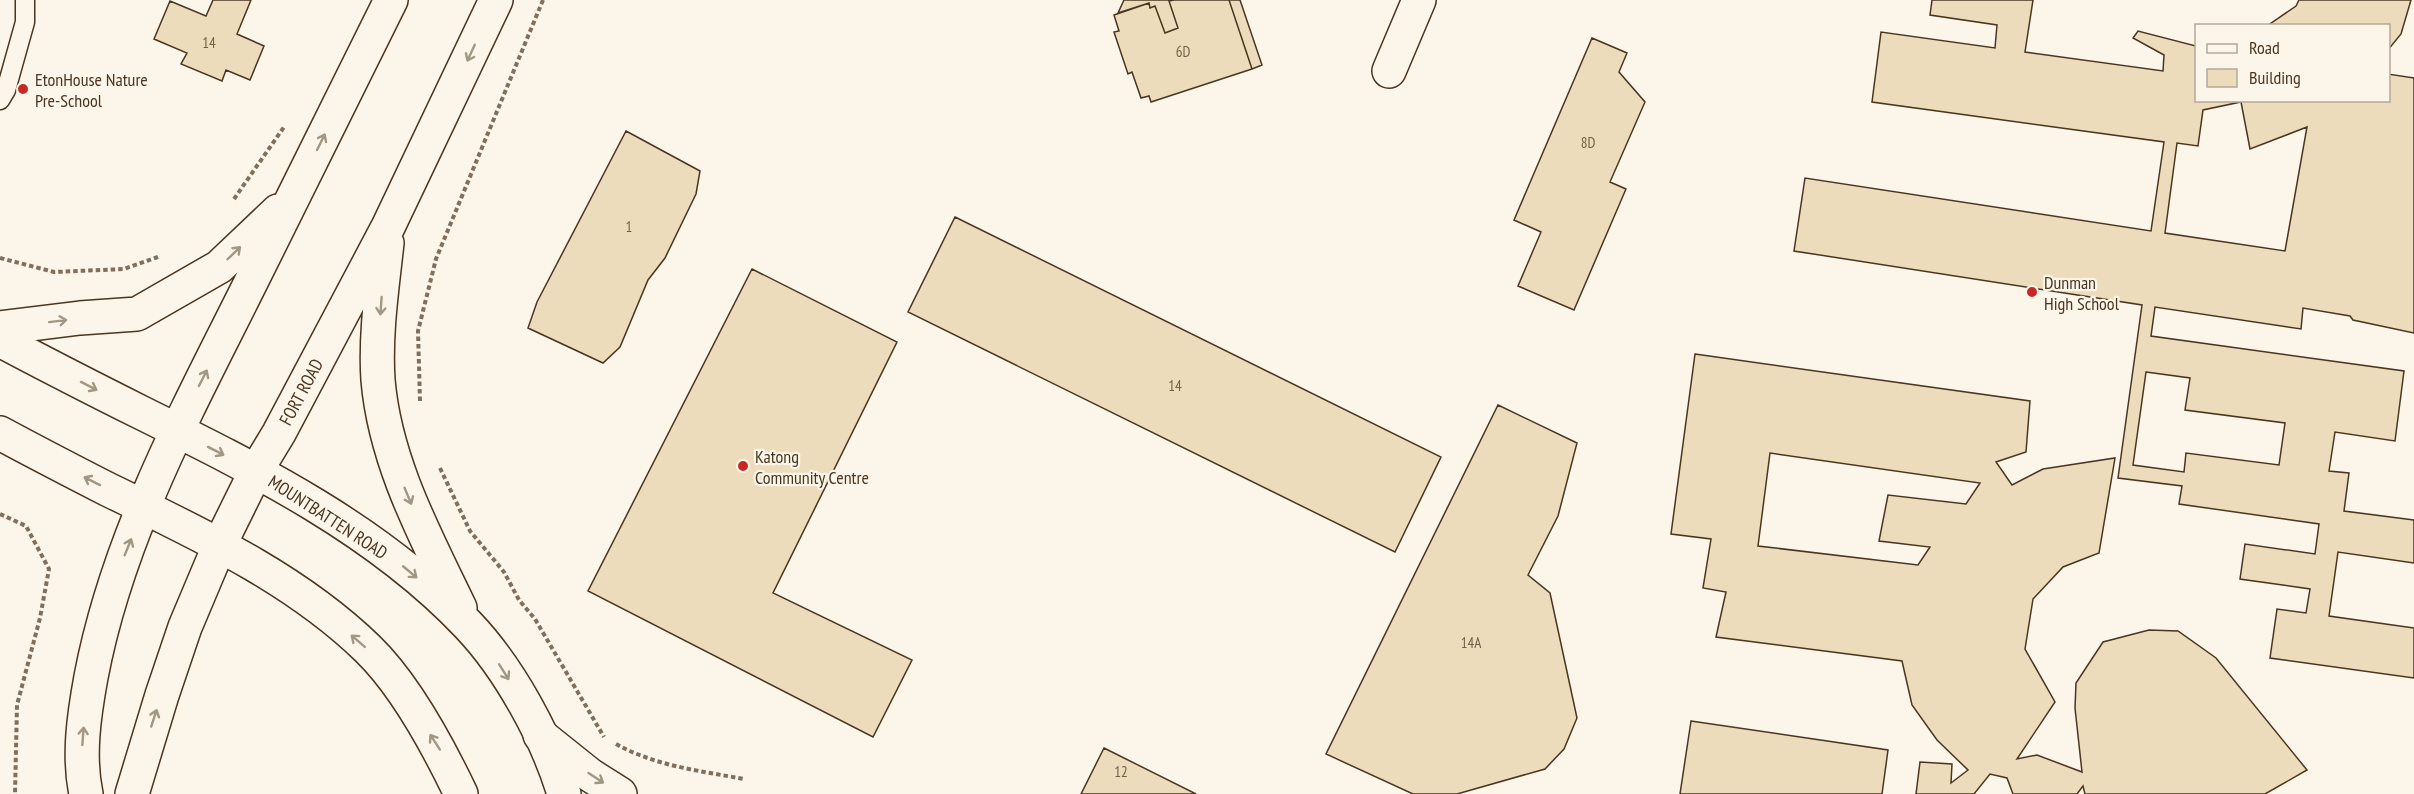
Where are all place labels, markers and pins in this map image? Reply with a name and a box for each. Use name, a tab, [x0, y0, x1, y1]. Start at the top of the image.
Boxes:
place label: EtonHouse Nature Pre-School	[35, 68, 148, 112]
marker: EtonHouse Nature Pre-School	[16, 82, 30, 96]
place label: Dunman High School	[2044, 271, 2120, 315]
marker: Dunman High School	[2025, 285, 2039, 299]
place label: Katong Community Centre	[755, 445, 869, 489]
marker: Katong Community Centre	[736, 459, 750, 473]

